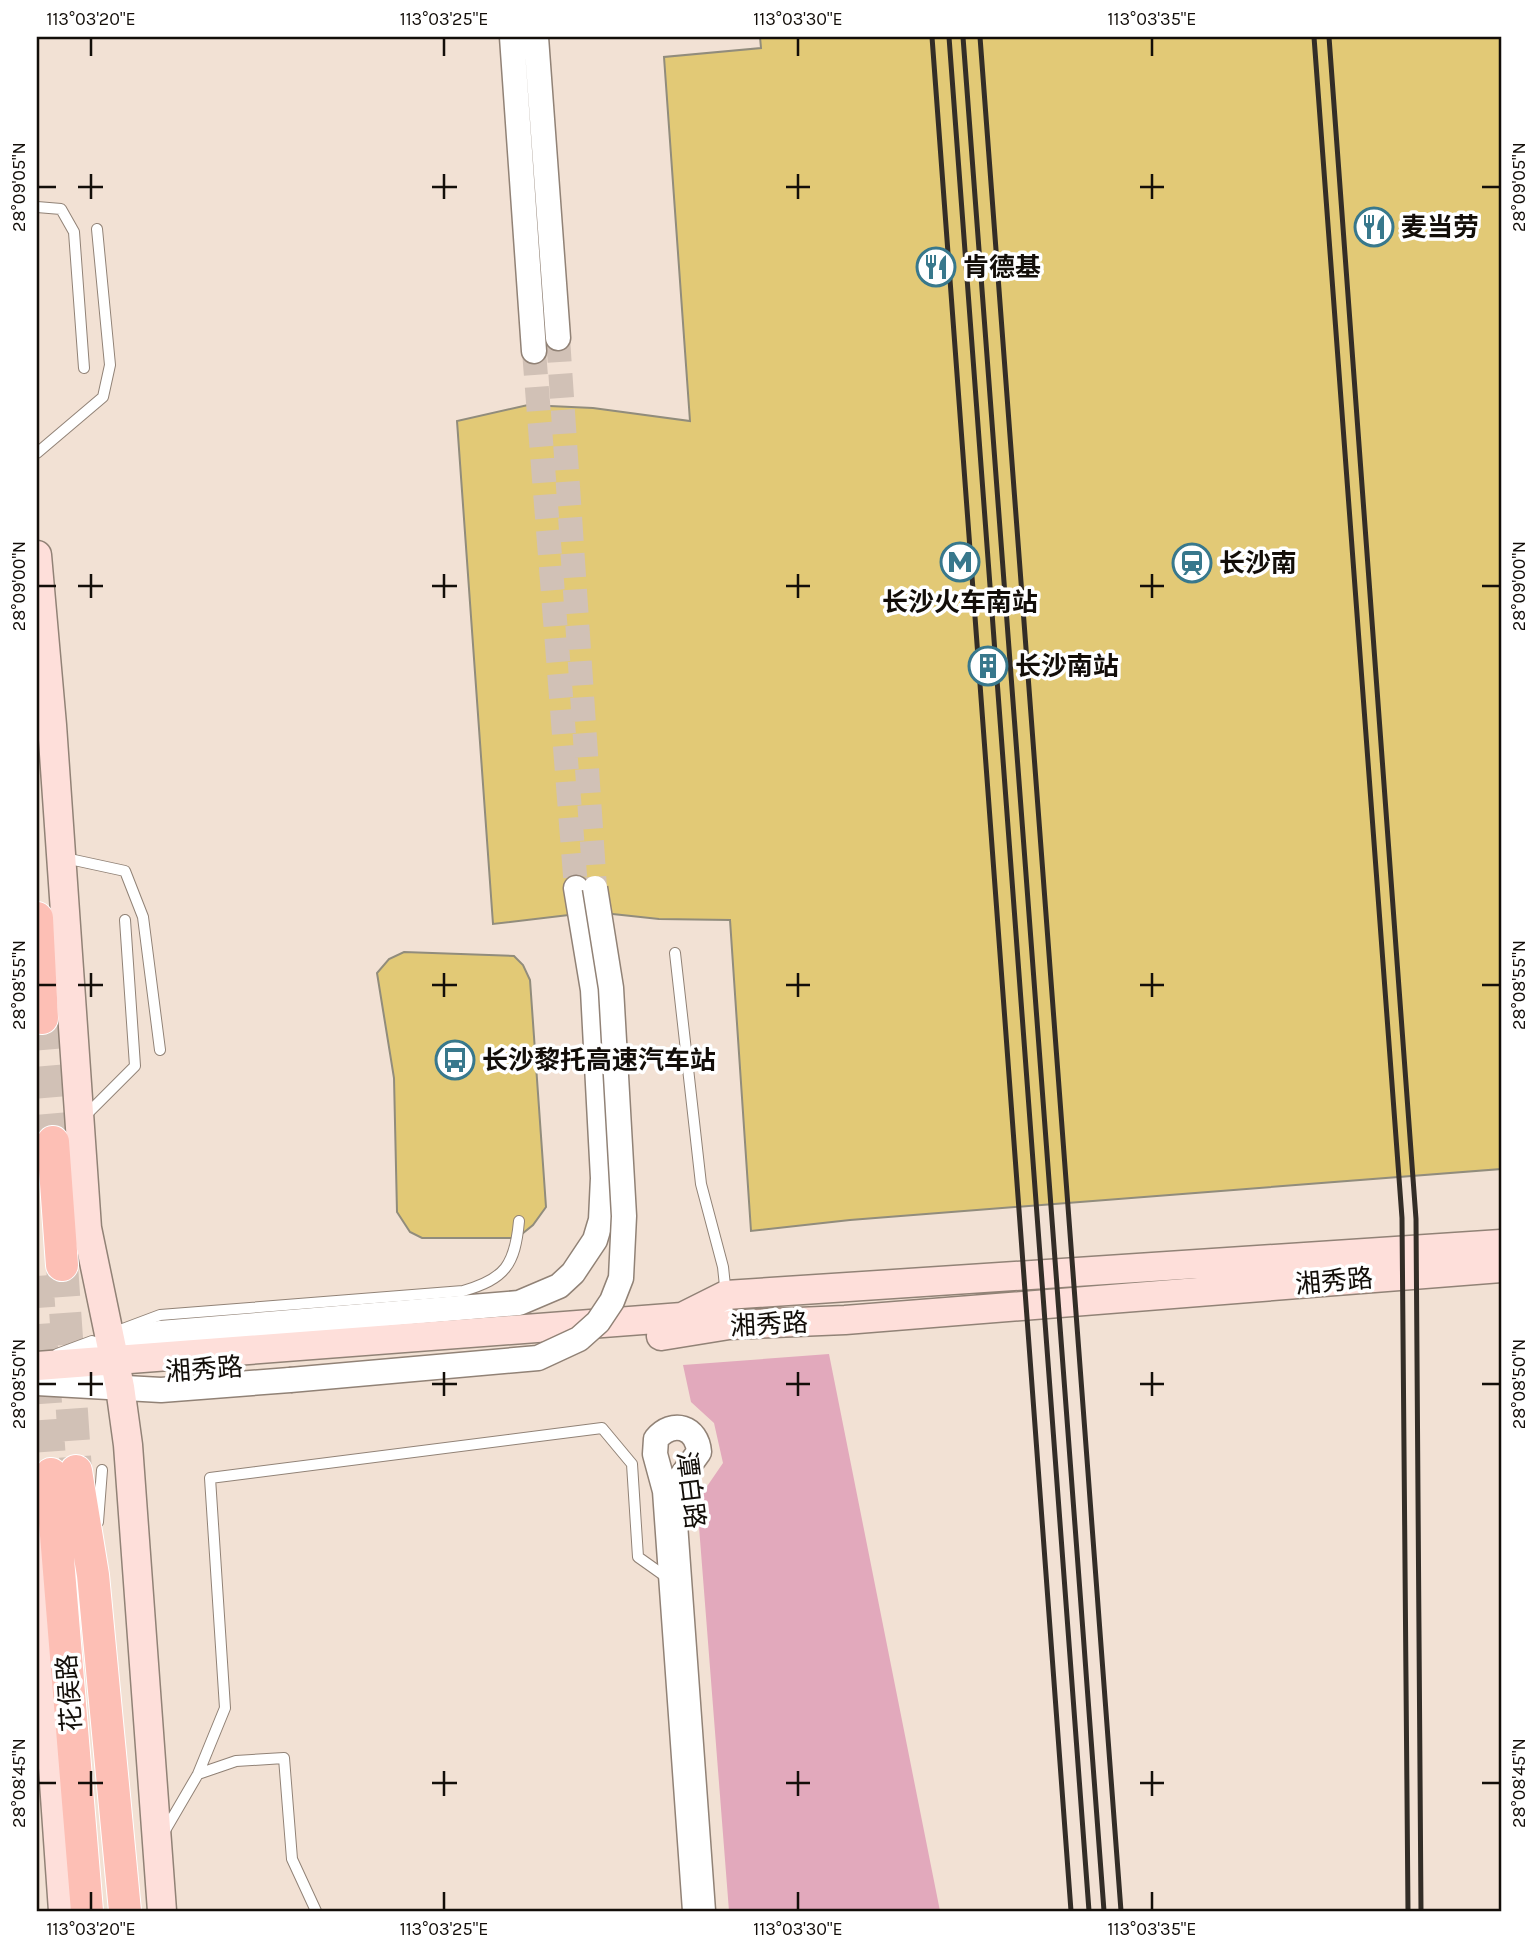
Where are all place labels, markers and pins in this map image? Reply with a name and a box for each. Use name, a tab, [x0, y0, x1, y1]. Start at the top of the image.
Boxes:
restaurant icon: 麦当劳	[1353, 206, 1395, 248]
place label: 麦当劳	[1401, 212, 1479, 243]
restaurant icon: 肯德基	[915, 246, 957, 288]
place label: 肯德基	[963, 252, 1041, 283]
metro station icon: 长沙火车南站	[939, 541, 981, 583]
station icon: 长沙南	[1171, 542, 1213, 584]
place label: 长沙南	[1219, 548, 1297, 579]
place label: 长沙火车南站	[882, 587, 1038, 618]
building icon: 长沙南站	[967, 645, 1009, 687]
place label: 长沙南站	[1015, 651, 1119, 682]
bus stop icon: 长沙黎托高速汽车站	[434, 1039, 476, 1081]
place label: 长沙黎托高速汽车站	[482, 1045, 716, 1076]

